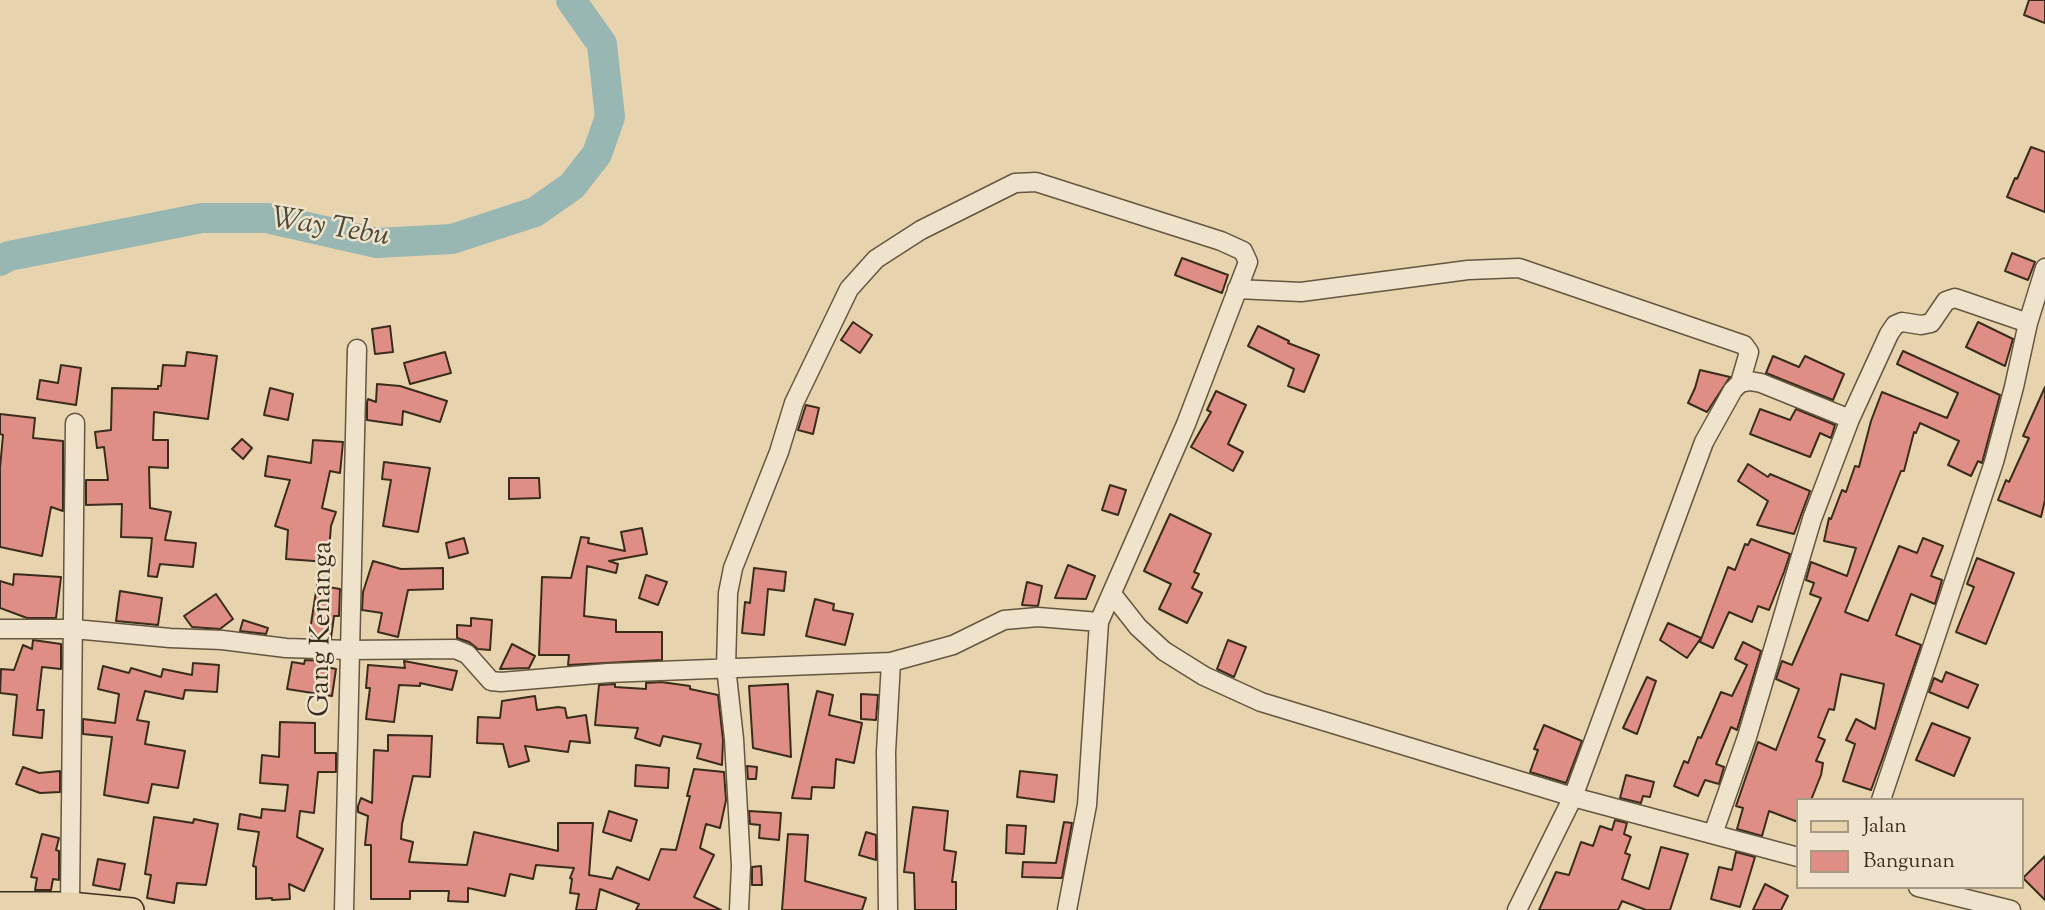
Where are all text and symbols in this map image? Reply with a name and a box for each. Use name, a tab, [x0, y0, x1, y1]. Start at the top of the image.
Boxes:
water label: Way Tebu	[268, 203, 392, 257]
street label: Gang Kenanga	[306, 541, 342, 717]
legend	[1797, 798, 2024, 889]
text: Jalan	[1863, 812, 1907, 842]
text: Bangunan	[1863, 847, 1955, 877]

